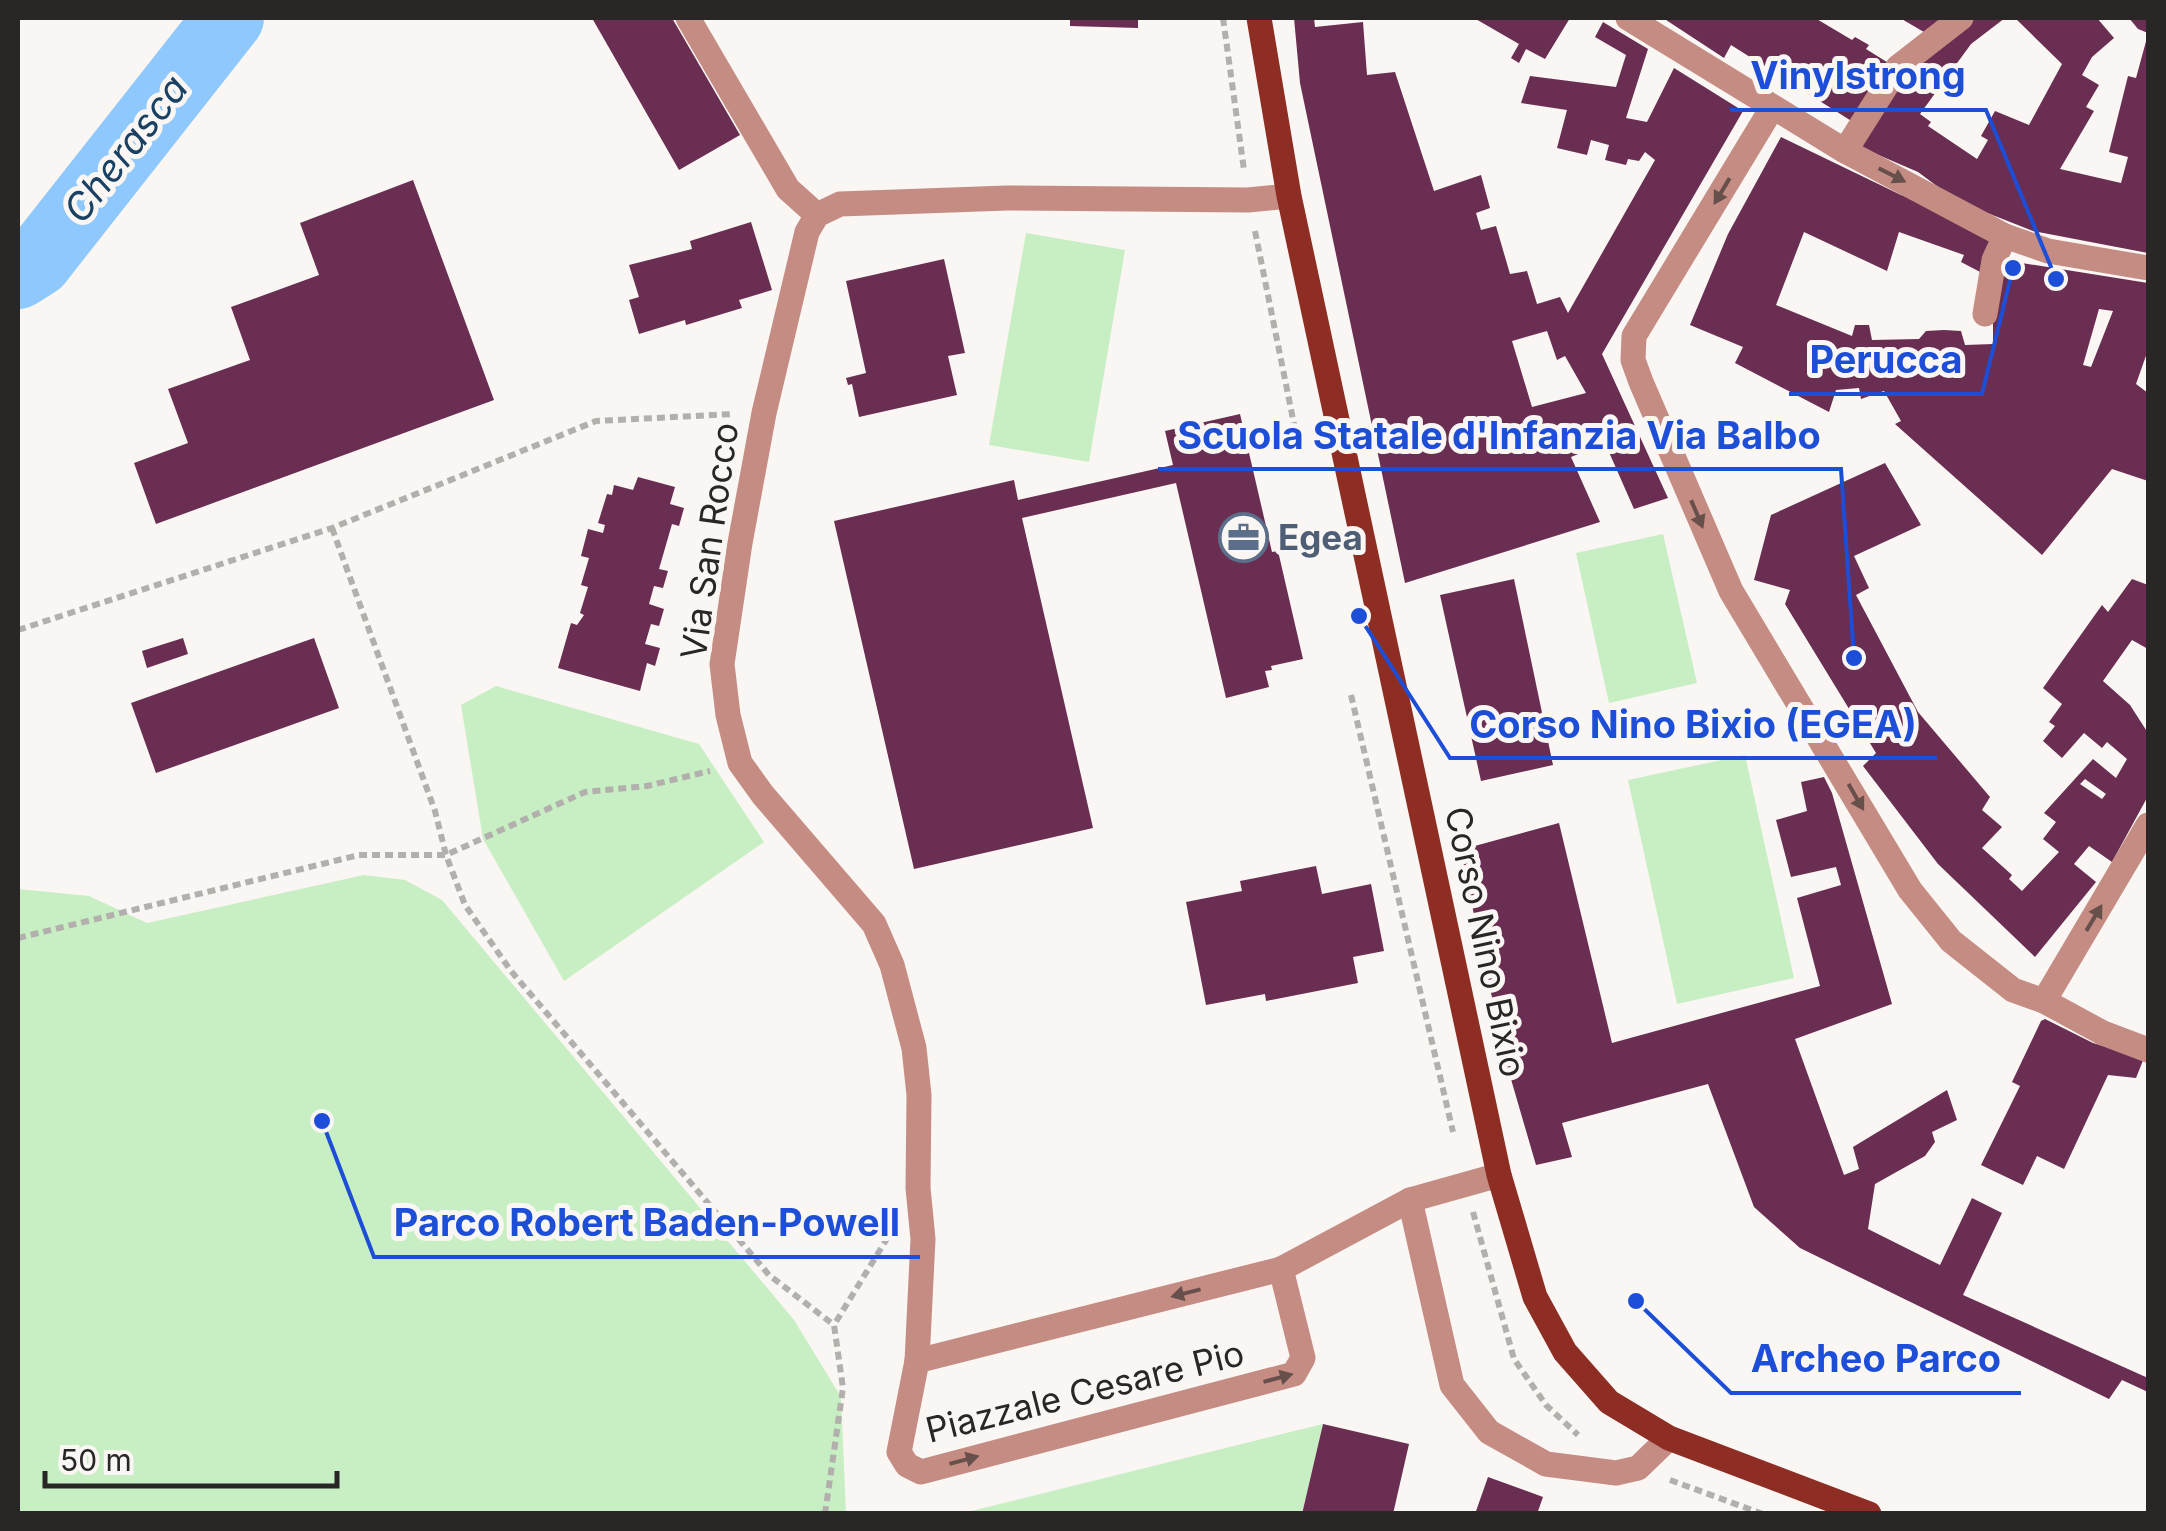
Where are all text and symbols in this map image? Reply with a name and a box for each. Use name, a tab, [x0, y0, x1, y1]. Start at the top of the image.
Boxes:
callout: Vinylstrong	[1730, 42, 1986, 110]
text: Vinylstrong	[1750, 52, 1966, 98]
water label: Cherasca	[53, 66, 197, 231]
one-way arrow	[1878, 166, 1907, 183]
one-way arrow	[1714, 177, 1731, 205]
callout: Perucca	[1789, 326, 1982, 394]
text: Perucca	[1809, 336, 1963, 382]
callout: Scuola Statale d'Infanzia Via Balbo	[1158, 401, 1841, 469]
text: Scuola Statale d'Infanzia Via Balbo	[1177, 412, 1821, 458]
street label: Via San Rocco	[672, 420, 746, 662]
one-way arrow	[1690, 499, 1706, 529]
office icon: Egea	[1217, 512, 1269, 564]
place label: Egea	[1278, 516, 1363, 558]
callout: Corso Nino Bixio (EGEA)	[1450, 690, 1937, 758]
text: Corso Nino Bixio (EGEA)	[1469, 701, 1917, 747]
one-way arrow	[1846, 783, 1864, 811]
street label: Corso Nino Bixio	[1437, 803, 1535, 1081]
one-way arrow	[2085, 903, 2102, 932]
callout: Parco Robert Baden-Powell	[374, 1189, 920, 1257]
text: Parco Robert Baden-Powell	[394, 1199, 900, 1245]
one-way arrow	[1170, 1286, 1201, 1302]
callout: Archeo Parco	[1731, 1325, 2021, 1393]
street label: Piazzale Cesare Pio	[921, 1331, 1248, 1451]
text: Archeo Parco	[1751, 1335, 2001, 1381]
one-way arrow	[1263, 1370, 1294, 1385]
scale bar	[45, 1426, 338, 1488]
text: 50 m	[60, 1442, 132, 1478]
one-way arrow	[948, 1452, 979, 1468]

